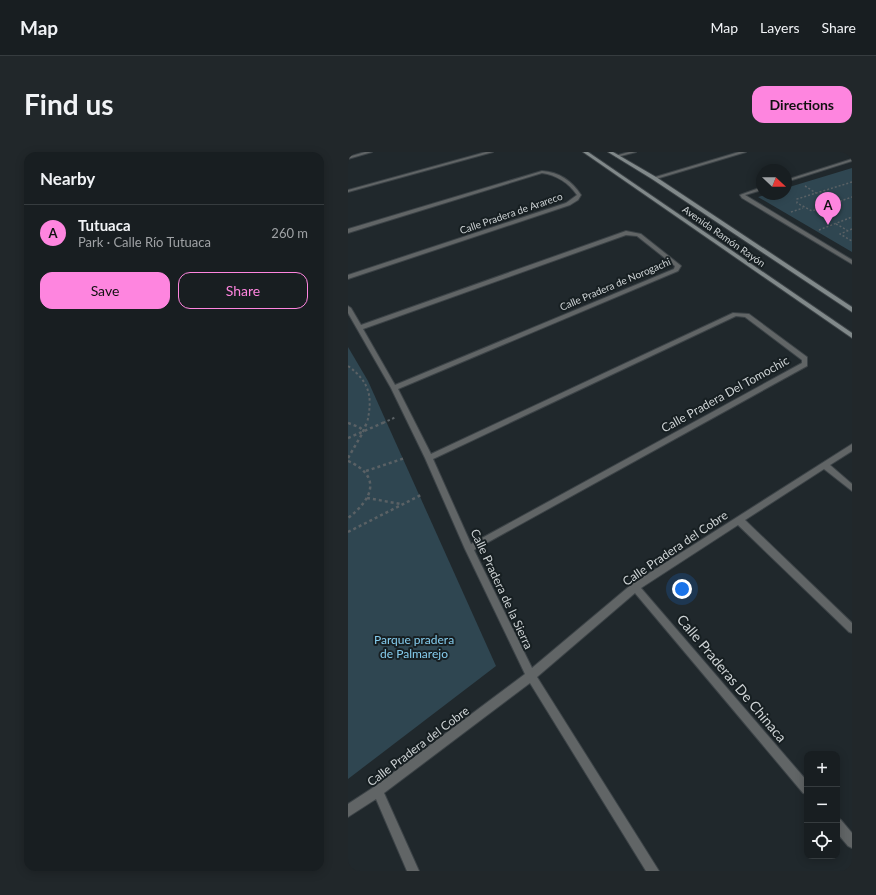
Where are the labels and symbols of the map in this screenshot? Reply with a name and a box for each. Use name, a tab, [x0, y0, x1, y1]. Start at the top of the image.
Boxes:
north arrow	[756, 164, 792, 200]
street label: Calle Pradera de Arareco	[458, 190, 564, 236]
pin: A	[815, 192, 841, 225]
street label: Avenida Ramón Rayón	[680, 203, 768, 269]
street label: Calle Pradera de Norogachi	[558, 255, 672, 313]
street label: Calle Pradera Del Tomochic	[658, 352, 792, 435]
street label: Calle Pradera del Cobre	[620, 507, 730, 589]
street label: Calle Pradera de la Sierra	[468, 526, 536, 652]
your location	[672, 579, 692, 599]
street label: Calle Praderas De Chinaca	[674, 611, 790, 745]
park label: Parque pradera de Palmarejo	[374, 632, 454, 661]
street label: Calle Pradera del Cobre	[364, 703, 472, 789]

